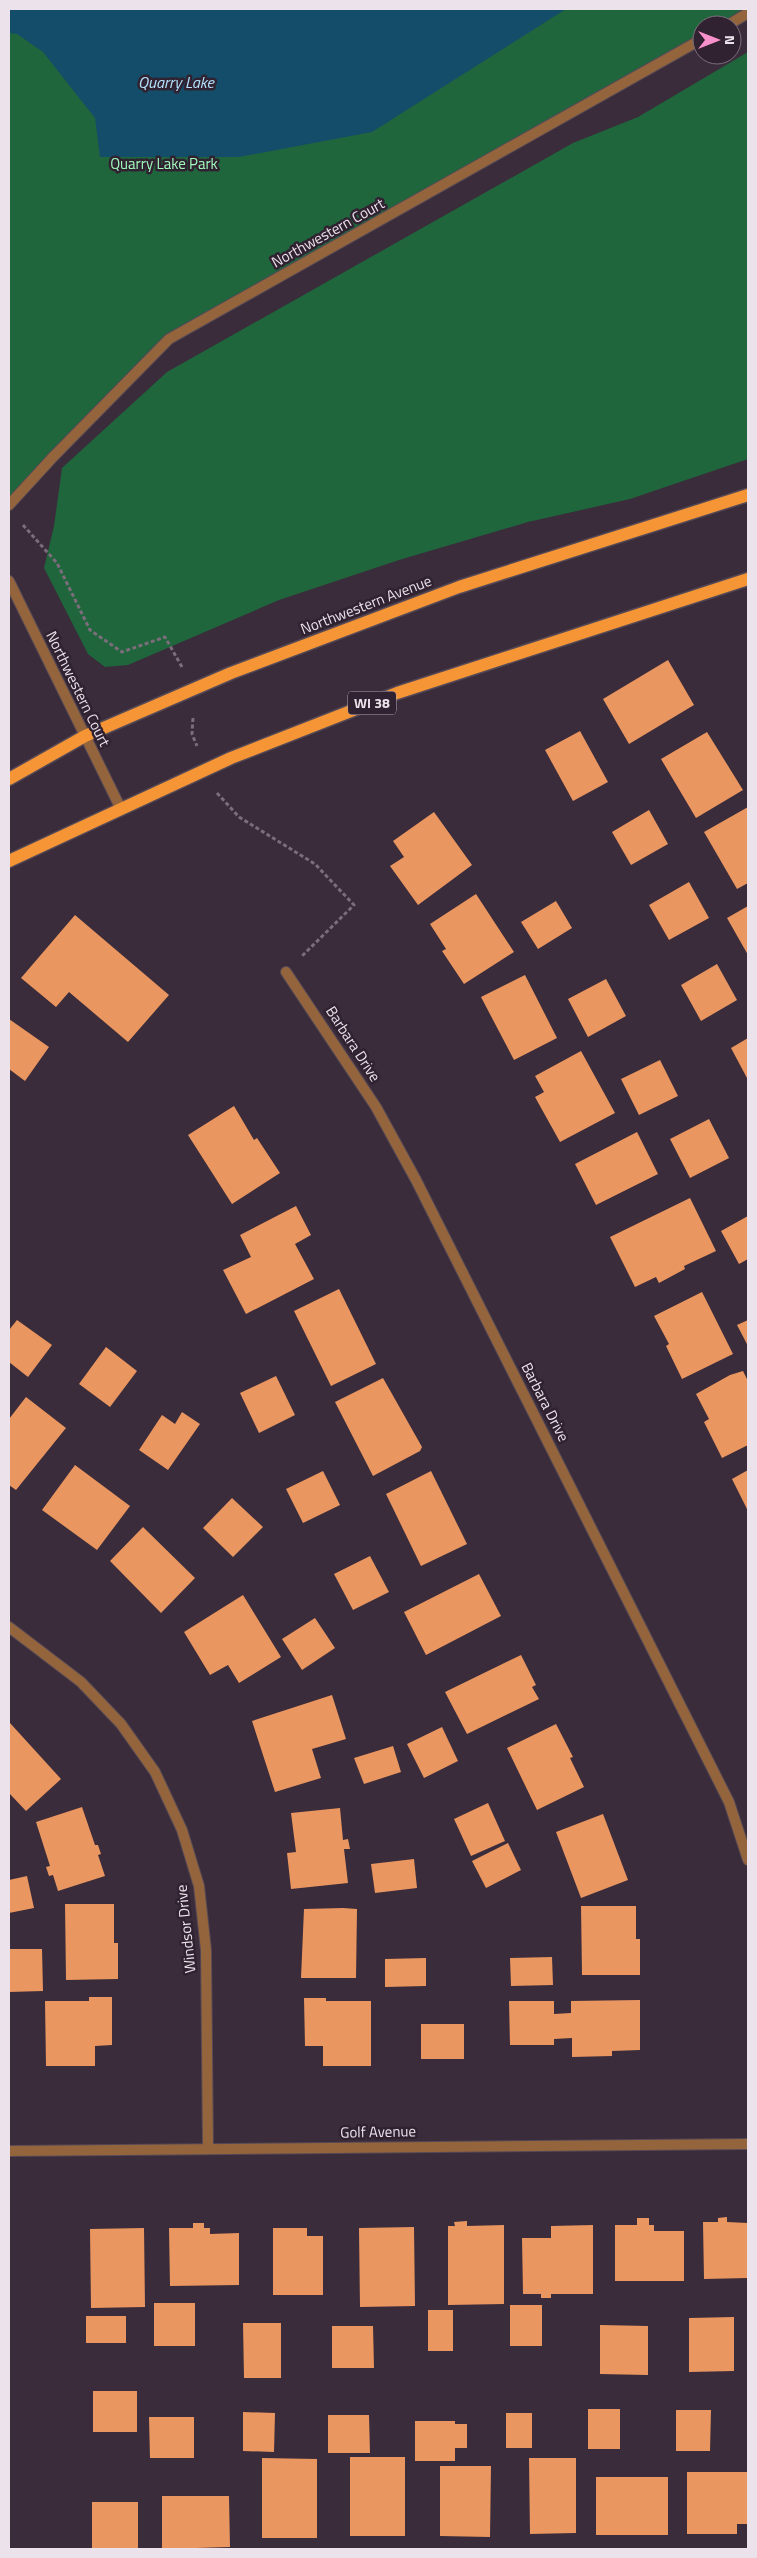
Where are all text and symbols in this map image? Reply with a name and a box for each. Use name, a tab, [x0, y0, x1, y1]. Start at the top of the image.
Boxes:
north arrow	[692, 15, 742, 65]
text: N	[720, 35, 741, 45]
water label: Quarry Lake	[138, 70, 216, 94]
park label: Quarry Lake Park	[110, 152, 218, 175]
street label: Northwestern Court	[267, 192, 389, 273]
street label: Northwestern Avenue	[297, 569, 435, 640]
street label: Northwestern Court	[40, 627, 117, 751]
road number: WI 38	[348, 691, 396, 714]
street label: Barbara Drive	[320, 1001, 387, 1086]
street label: Barbara Drive	[516, 1358, 575, 1445]
street label: Windsor Drive	[169, 1884, 202, 1974]
street label: Golf Avenue	[340, 2119, 416, 2144]

